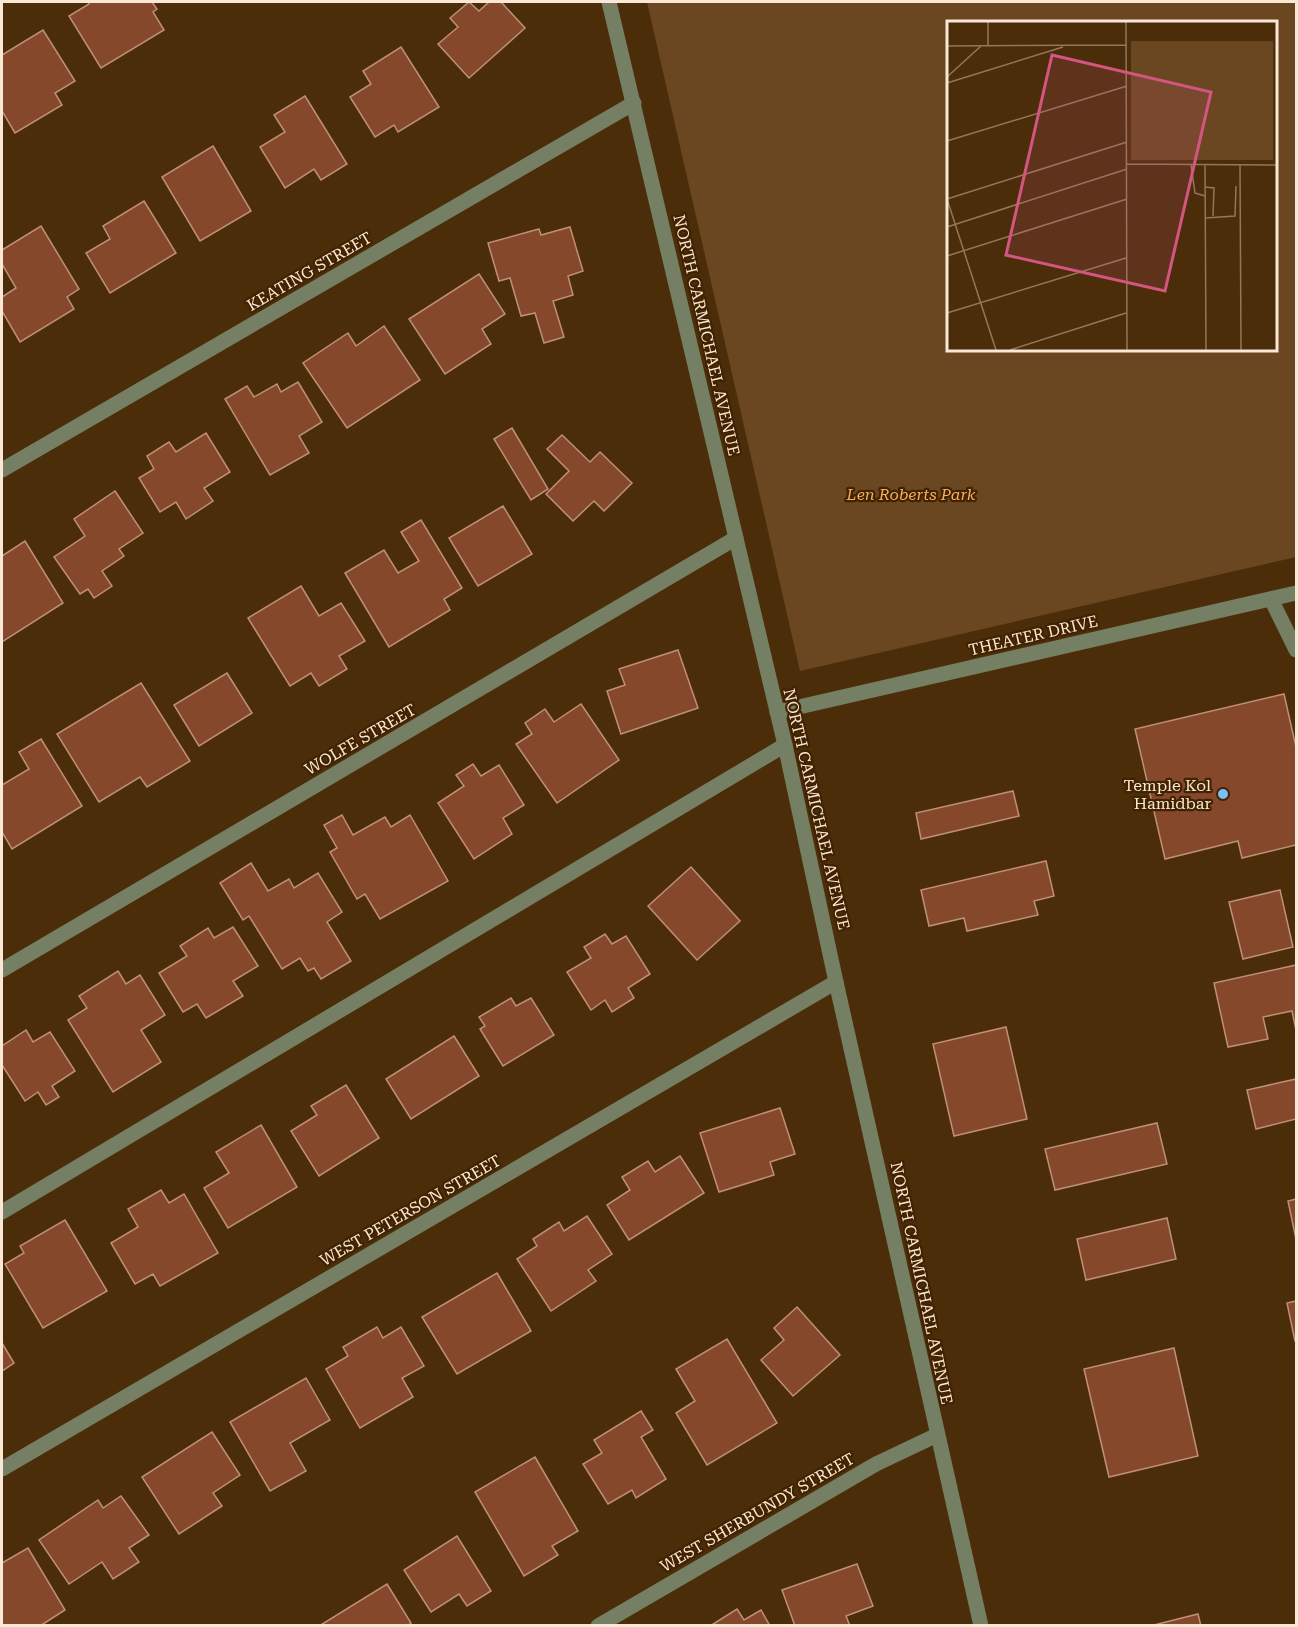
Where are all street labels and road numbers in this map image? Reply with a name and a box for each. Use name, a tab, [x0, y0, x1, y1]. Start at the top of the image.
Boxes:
street label: NORTH CARMICHAEL AVENUE	[669, 213, 744, 458]
street label: KEATING STREET	[243, 228, 375, 315]
street label: THEATER DRIVE	[967, 611, 1100, 660]
street label: NORTH CARMICHAEL AVENUE	[779, 687, 854, 932]
street label: WOLFE STREET	[301, 700, 419, 779]
street label: WEST PETERSON STREET	[317, 1151, 504, 1270]
street label: NORTH CARMICHAEL AVENUE	[887, 1160, 957, 1406]
street label: WEST SHERBUNDY STREET	[657, 1449, 858, 1576]

